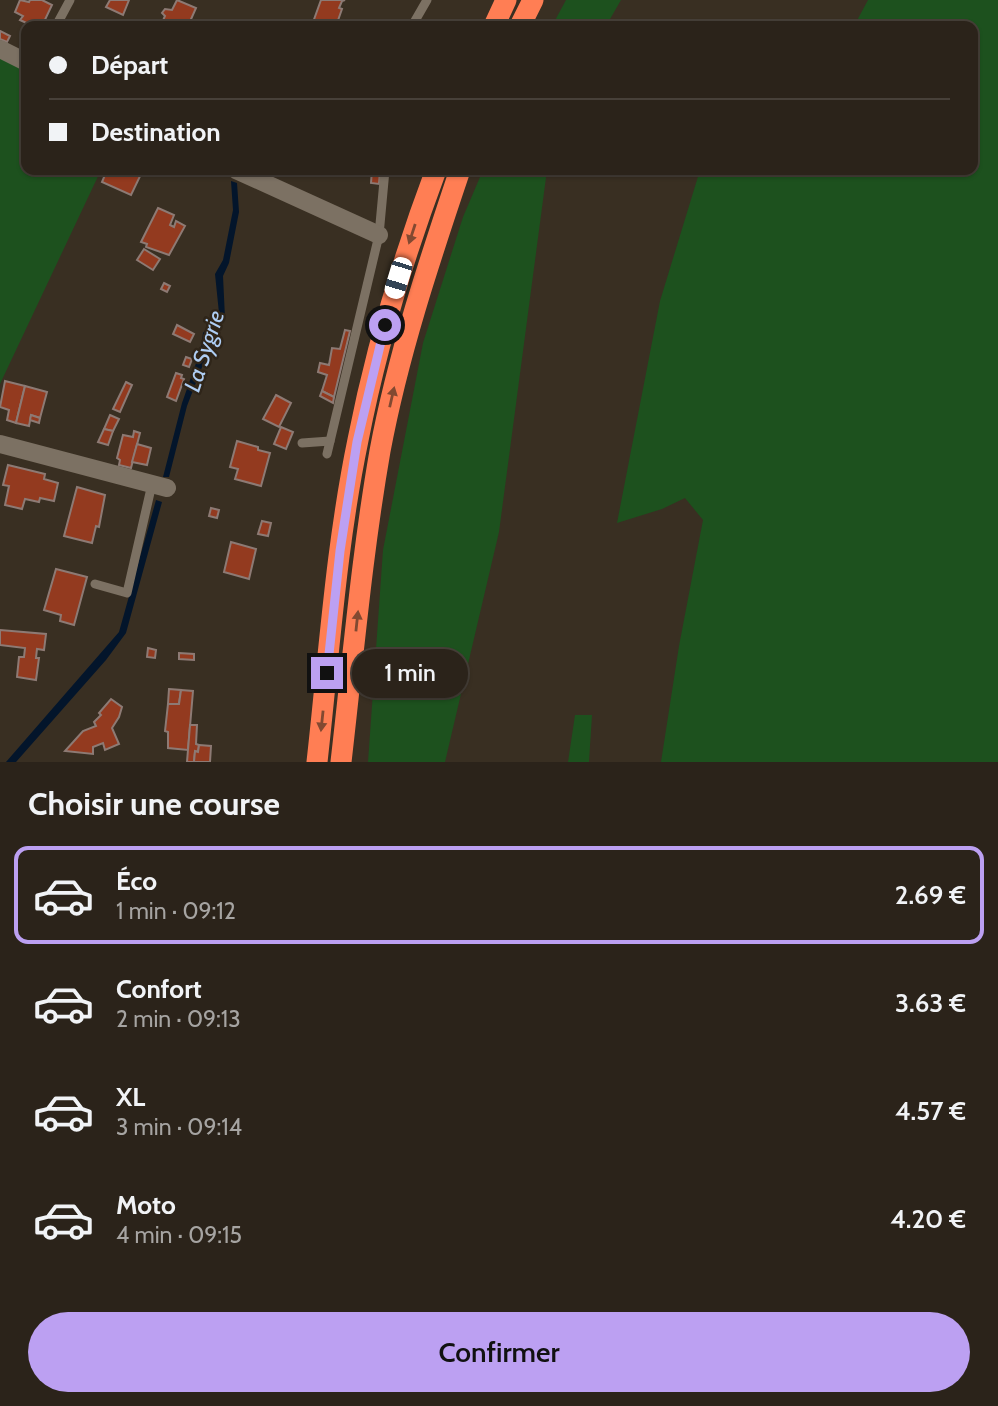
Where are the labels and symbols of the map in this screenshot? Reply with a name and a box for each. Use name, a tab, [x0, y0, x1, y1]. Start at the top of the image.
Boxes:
one-way arrow	[406, 223, 417, 244]
car	[382, 255, 415, 301]
water label: La Sygrie	[178, 307, 230, 395]
route start	[369, 309, 401, 341]
one-way arrow	[387, 386, 398, 408]
one-way arrow	[352, 610, 363, 632]
callout: 1 min	[352, 648, 467, 698]
route end	[311, 657, 343, 689]
one-way arrow	[316, 710, 327, 732]

